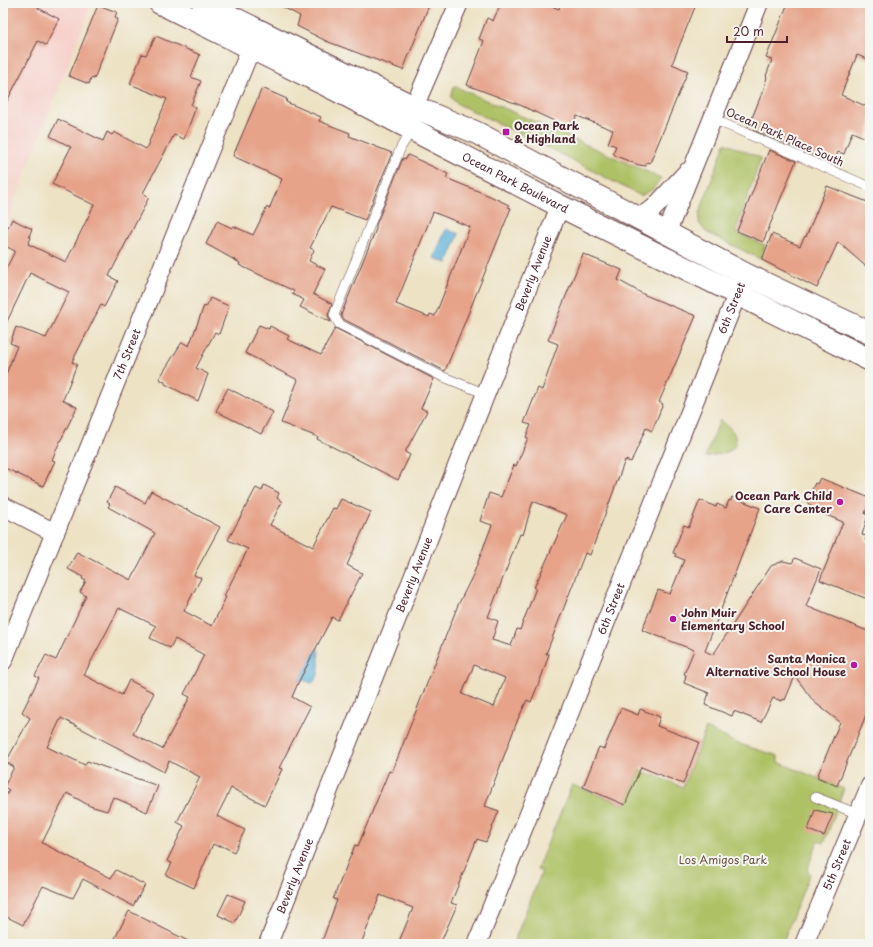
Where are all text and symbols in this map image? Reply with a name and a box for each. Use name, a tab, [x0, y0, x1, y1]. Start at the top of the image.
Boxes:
scale bar	[727, 18, 787, 44]
text: 20 m	[733, 22, 764, 40]
street label: Ocean Park Place South	[724, 103, 847, 170]
place label: Ocean Park & Highland	[514, 117, 580, 147]
marker: Ocean Park & Highland	[501, 127, 511, 137]
street label: Ocean Park Boulevard	[459, 148, 572, 217]
street label: Beverly Avenue	[510, 233, 555, 314]
street label: 6th Street	[713, 279, 749, 336]
street label: 7th Street	[109, 326, 145, 382]
place label: Ocean Park Child Care Center	[735, 487, 832, 517]
marker: Ocean Park Child Care Center	[835, 497, 845, 507]
street label: Beverly Avenue	[391, 534, 436, 615]
street label: 6th Street	[593, 580, 629, 637]
place label: John Muir Elementary School	[681, 604, 785, 634]
marker: John Muir Elementary School	[668, 614, 678, 624]
place label: Santa Monica Alternative School House	[706, 650, 846, 680]
marker: Santa Monica Alternative School House	[849, 660, 859, 670]
street label: Beverly Avenue	[272, 835, 317, 916]
street label: 5th Street	[818, 836, 855, 893]
park label: Los Amigos Park	[679, 851, 767, 868]

